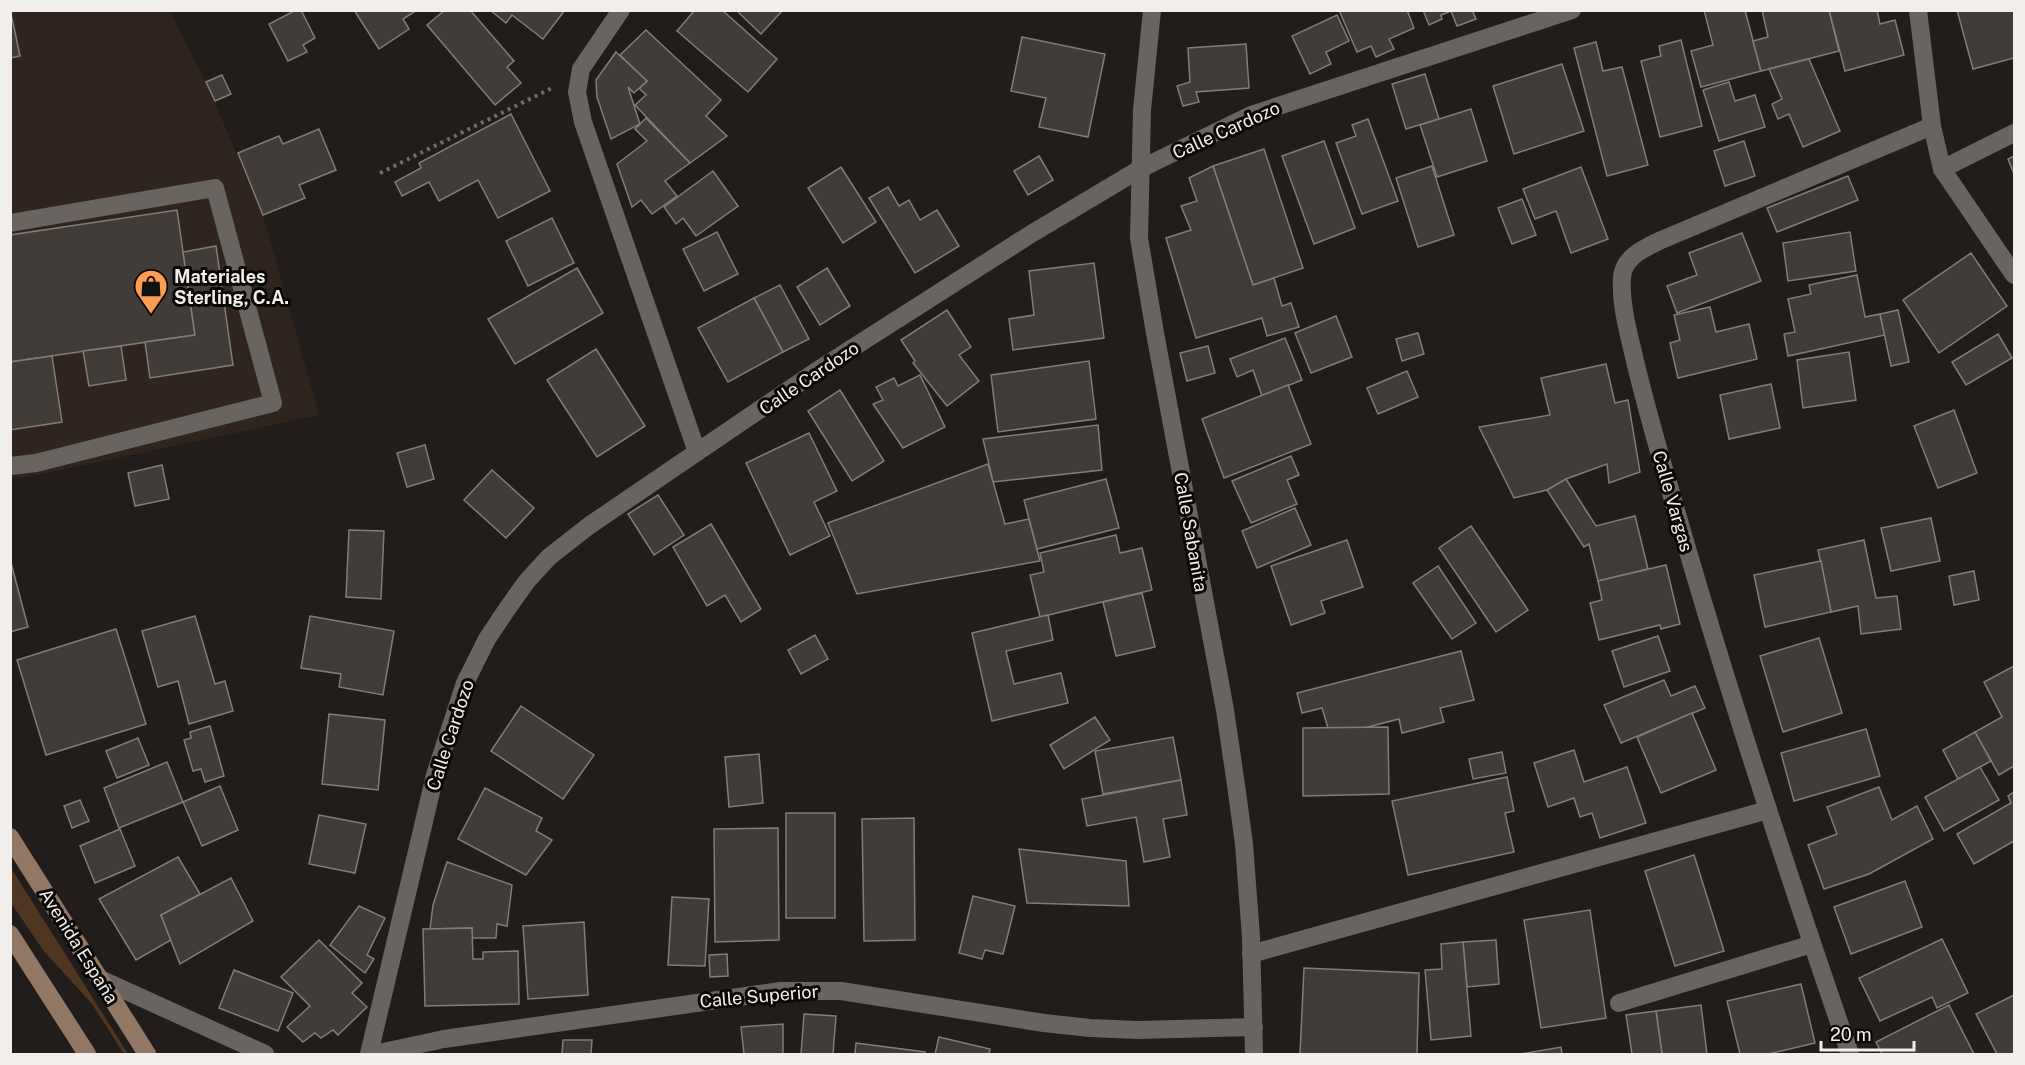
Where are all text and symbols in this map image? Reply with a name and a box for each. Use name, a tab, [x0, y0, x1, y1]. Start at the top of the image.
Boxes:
street label: Calle Cardozo	[1169, 97, 1283, 163]
place label: Materiales Sterling, C.A.	[174, 266, 289, 308]
shop icon: Materiales Sterling, C.A.	[133, 268, 169, 315]
street label: Calle Cardozo	[755, 337, 863, 419]
street label: Calle Vargas	[1649, 448, 1697, 554]
street label: Calle Sabanita	[1170, 471, 1212, 593]
street label: Calle Cardozo	[422, 677, 478, 793]
street label: Avenida España	[35, 885, 123, 1007]
street label: Calle Superior	[699, 980, 819, 1012]
scale bar	[1821, 1014, 1914, 1052]
text: 20 m	[1830, 1024, 1872, 1045]

